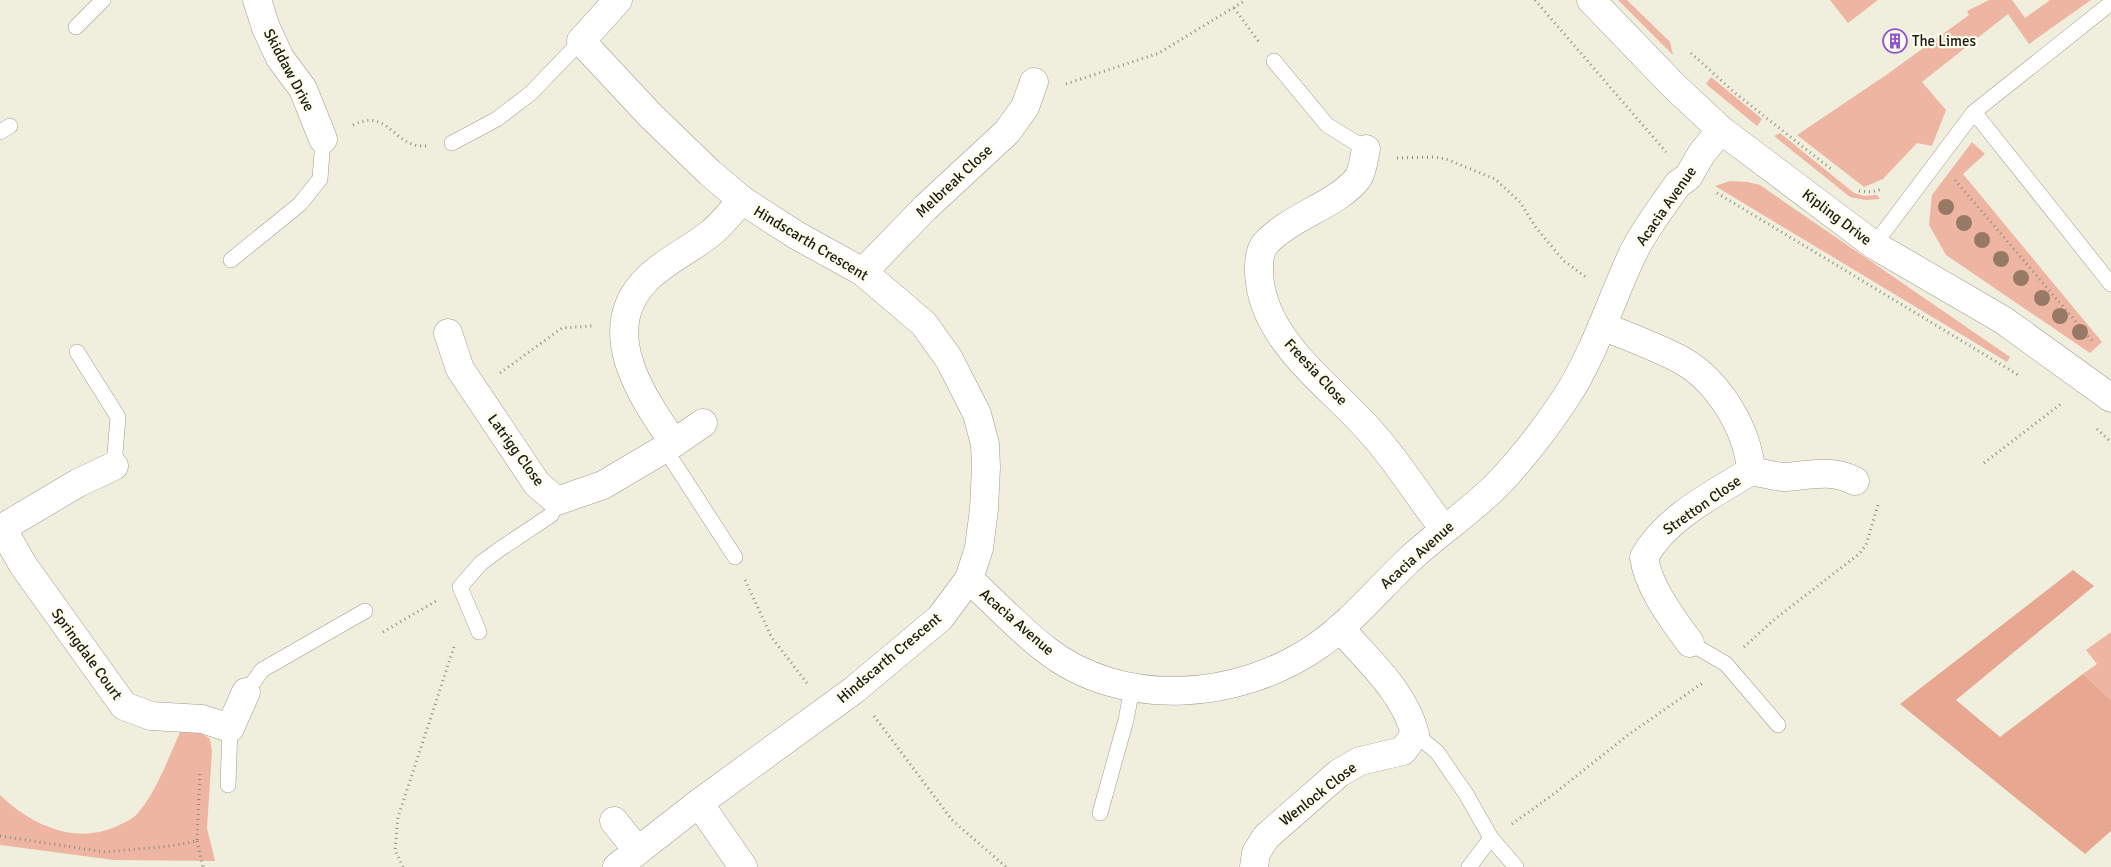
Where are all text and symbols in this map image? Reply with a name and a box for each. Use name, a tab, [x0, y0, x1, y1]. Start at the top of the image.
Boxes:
street label: Skiddaw Drive	[260, 26, 318, 114]
building icon: The Limes	[1882, 28, 1908, 54]
place label: The Limes	[1912, 32, 1976, 50]
street label: Melbreak Close	[912, 141, 996, 221]
street label: Acacia Avenue	[1632, 163, 1700, 249]
street label: Kipling Drive	[1799, 185, 1875, 249]
street label: Hindscarth Crescent	[750, 202, 872, 284]
street label: Freesia Close	[1281, 335, 1351, 409]
street label: Latrigg Close	[484, 411, 548, 489]
street label: Stretton Close	[1660, 471, 1744, 539]
street label: Acacia Avenue	[1377, 517, 1457, 593]
street label: Acacia Avenue	[976, 585, 1058, 659]
street label: Springdale Court	[48, 605, 126, 703]
street label: Hindscarth Crescent	[833, 609, 945, 707]
street label: Wenlock Close	[1276, 758, 1360, 830]

